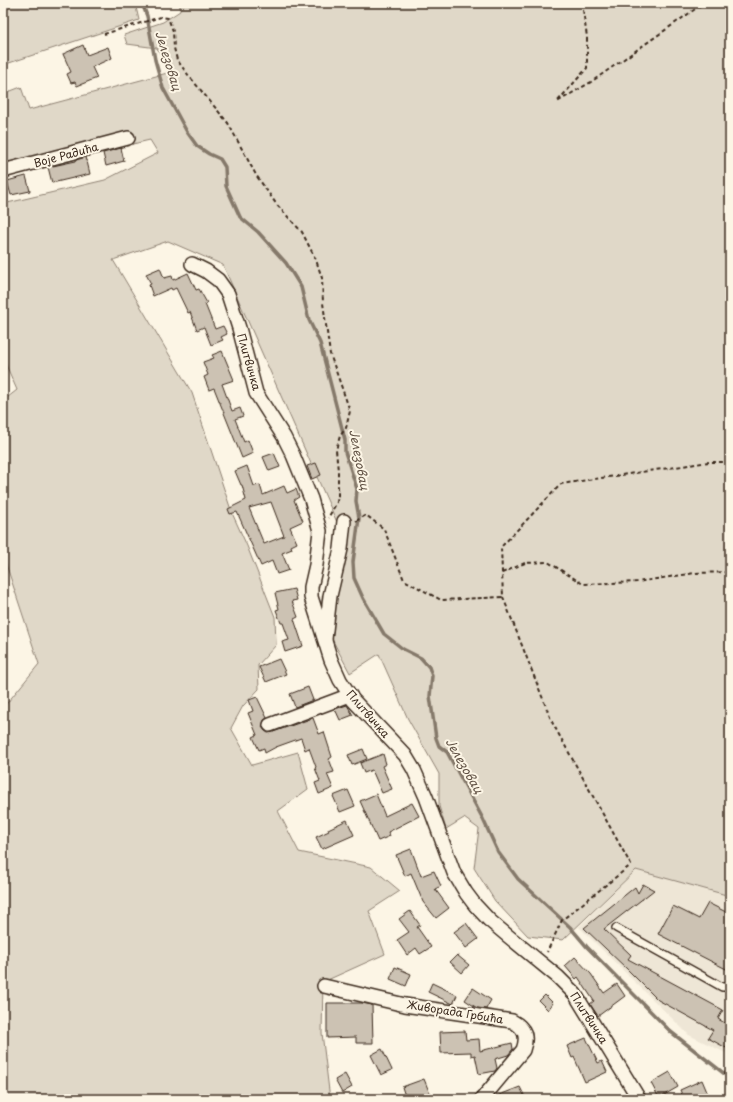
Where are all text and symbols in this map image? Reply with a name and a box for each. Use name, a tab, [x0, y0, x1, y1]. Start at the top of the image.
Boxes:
water label: Јелезовац	[151, 29, 187, 93]
street label: Воје Радића	[32, 138, 100, 171]
street label: Плитвичка	[233, 331, 266, 392]
water label: Јелезовац	[345, 428, 375, 492]
street label: Плитвичка	[343, 686, 394, 741]
water label: Јелезовац	[442, 734, 488, 797]
street label: Плитвичка	[566, 989, 613, 1047]
street label: Живорада Грбића	[406, 995, 505, 1028]

